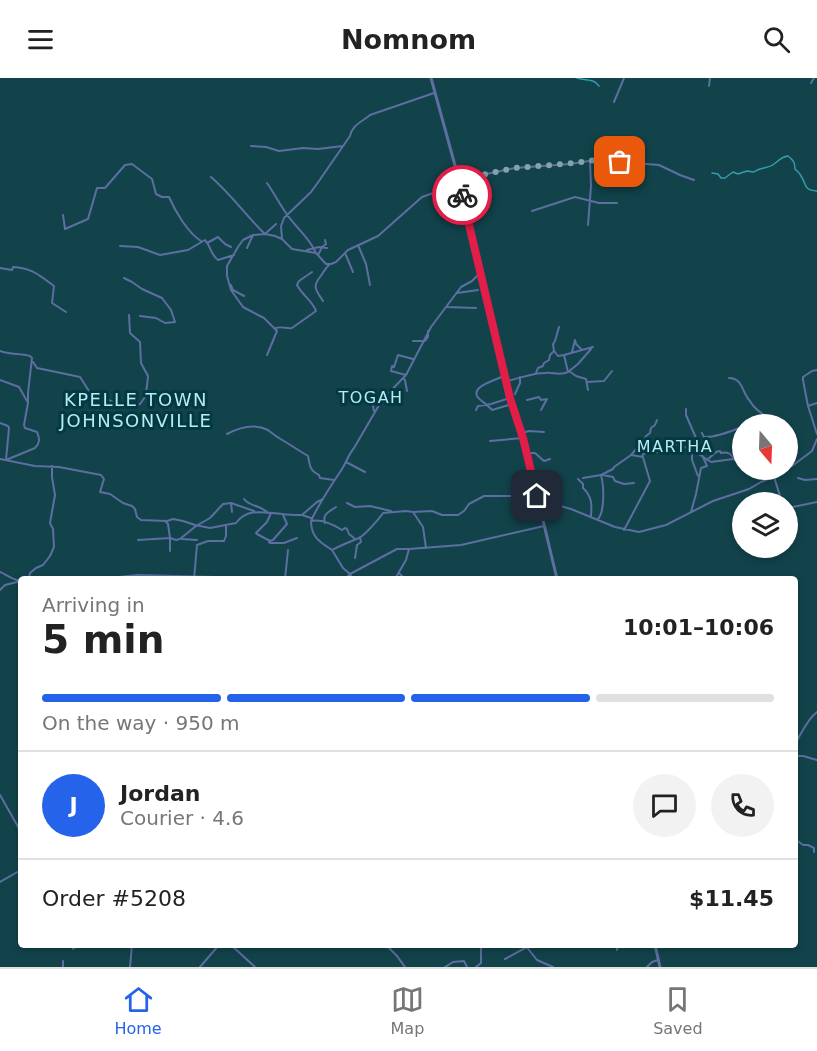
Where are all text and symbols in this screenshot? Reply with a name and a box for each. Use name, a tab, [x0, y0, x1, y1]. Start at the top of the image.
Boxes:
icon: menu	[24, 23, 57, 56]
icon: search	[760, 23, 793, 56]
text: Nomnom	[341, 24, 476, 55]
pin	[594, 136, 645, 187]
icon: bag	[603, 145, 636, 178]
courier	[432, 165, 492, 225]
icon: bike	[446, 179, 479, 212]
district label: TOGAH	[337, 388, 404, 407]
district label: KPELLE TOWN JOHNSONVILLE	[59, 389, 212, 431]
north arrow	[732, 414, 798, 480]
map controls	[732, 414, 798, 558]
district label: MARTHA	[637, 437, 713, 456]
pin	[511, 470, 562, 521]
icon: home	[520, 479, 553, 512]
button: layers	[732, 492, 798, 558]
text: Arriving in	[42, 593, 145, 617]
text: 10:01–10:06	[623, 615, 774, 640]
text: 5 min	[42, 617, 164, 662]
text: On the way · 950 m	[42, 711, 240, 735]
button: chat	[633, 774, 696, 837]
button: phone	[711, 774, 774, 837]
text: Jordan	[120, 781, 200, 806]
text: J	[69, 793, 78, 818]
text: Courier · 4.6	[120, 806, 244, 830]
text: Order #5208	[42, 886, 186, 911]
text: $11.45	[689, 886, 774, 911]
tab: Home	[114, 983, 162, 1038]
tab: Map	[391, 983, 424, 1038]
tab: Saved	[653, 983, 703, 1038]

